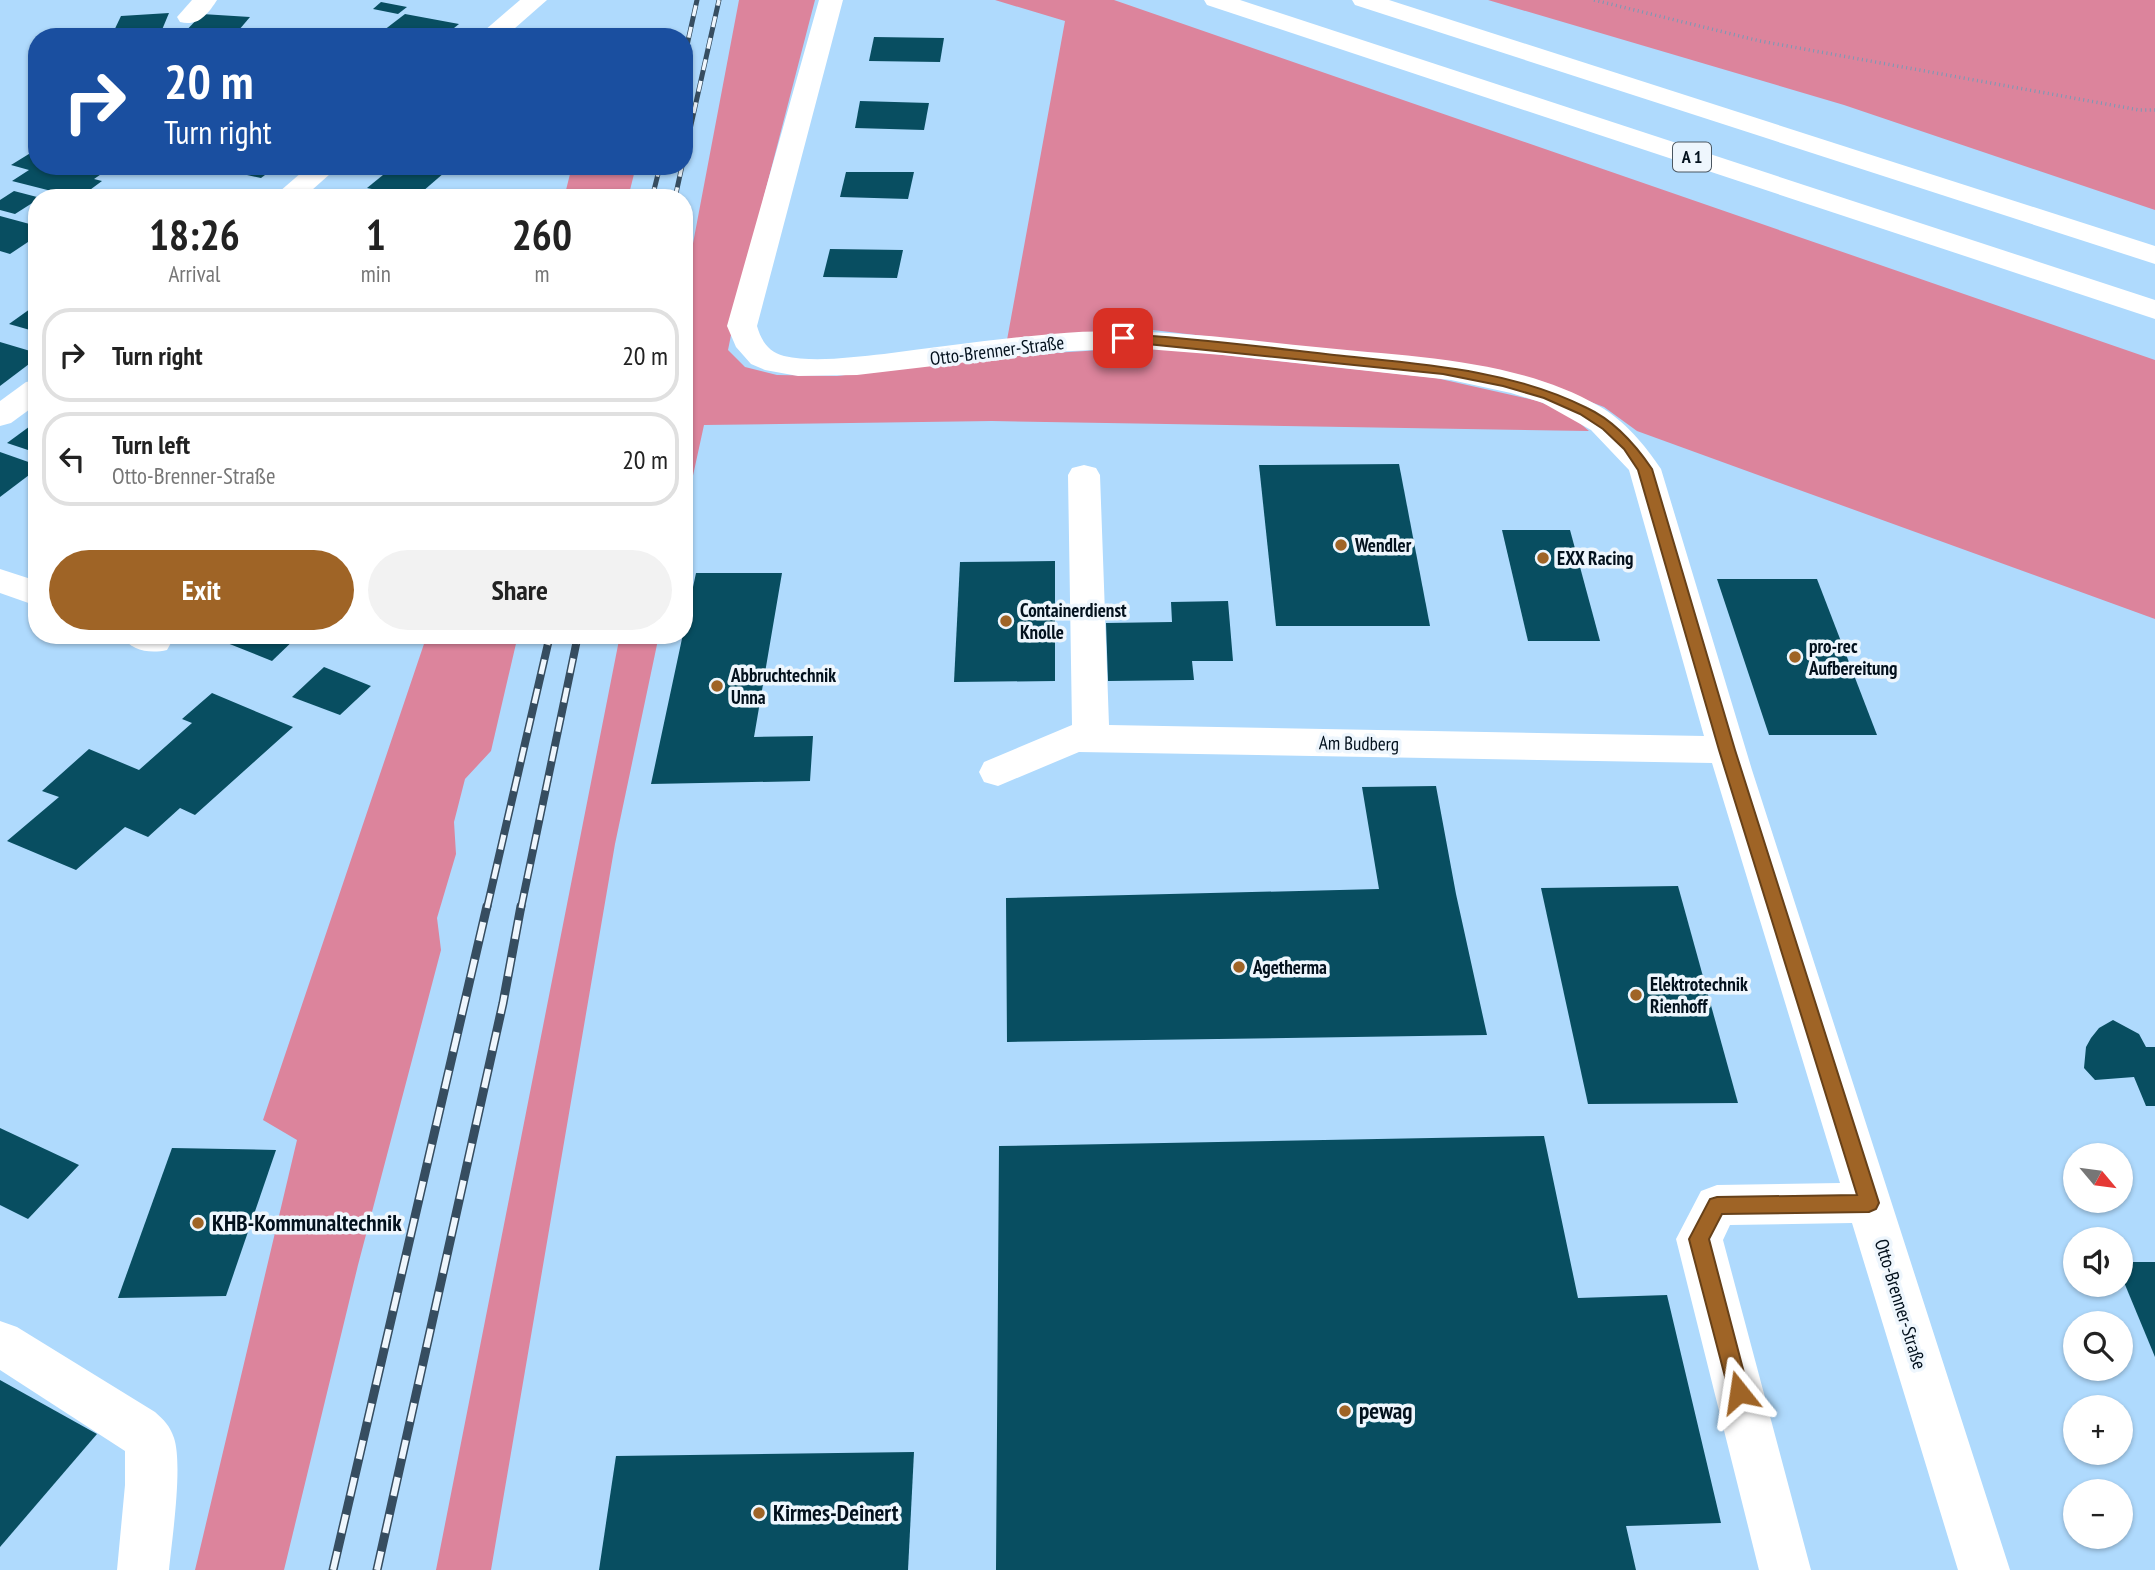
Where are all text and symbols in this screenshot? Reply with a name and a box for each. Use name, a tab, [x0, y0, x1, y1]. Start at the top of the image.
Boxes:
text: 20 m	[164, 49, 253, 113]
icon: right	[49, 56, 140, 147]
text: Turn right	[164, 111, 272, 153]
road number: A 1	[1673, 142, 1711, 172]
text: 18:26	[149, 207, 240, 262]
text: 1	[366, 207, 386, 262]
text: 260	[512, 207, 572, 262]
text: Arrival	[168, 259, 220, 288]
text: min	[361, 259, 391, 288]
text: m	[534, 259, 549, 288]
pin	[1093, 308, 1153, 368]
icon: arrive	[1104, 319, 1142, 357]
street label: Otto-Brenner-Straße	[929, 330, 1066, 370]
icon: right	[53, 336, 91, 374]
text: Turn right	[112, 339, 203, 372]
text: 20 m	[622, 339, 668, 372]
text: Turn left	[112, 428, 190, 461]
icon: left	[53, 440, 91, 478]
text: 20 m	[622, 443, 668, 476]
text: Otto-Brenner-Straße	[112, 461, 275, 490]
place label: Wendler	[1354, 533, 1412, 557]
marker: Wendler	[1333, 537, 1349, 553]
place label: EXX Racing	[1557, 546, 1633, 570]
button: Exit	[49, 550, 354, 630]
button: Share	[368, 550, 672, 630]
marker: EXX Racing	[1535, 550, 1551, 566]
place label: Containerdienst Knolle	[1020, 598, 1127, 644]
marker: Containerdienst Knolle	[998, 613, 1014, 629]
place label: pro-rec Aufbereitung	[1808, 634, 1898, 680]
marker: pro-rec Aufbereitung	[1787, 649, 1803, 665]
place label: Abbruchtechnik Unna	[730, 663, 836, 709]
marker: Abbruchtechnik Unna	[709, 678, 725, 694]
street label: Am Budberg	[1319, 730, 1399, 756]
place label: Agetherma	[1252, 955, 1327, 979]
marker: Agetherma	[1231, 959, 1247, 975]
place label: Elektrotechnik Rienhoff	[1650, 972, 1748, 1018]
marker: Elektrotechnik Rienhoff	[1628, 987, 1644, 1003]
north arrow	[2063, 1143, 2133, 1213]
map controls	[2063, 1143, 2133, 1549]
place label: KHB-Kommunaltechnik	[212, 1208, 402, 1237]
marker: KHB-Kommunaltechnik	[190, 1215, 206, 1231]
button: sound	[2063, 1227, 2133, 1297]
street label: Otto-Brenner-Straße	[1870, 1236, 1932, 1372]
button: search	[2063, 1311, 2133, 1381]
position arrow	[1702, 1355, 1776, 1429]
button: +	[2063, 1395, 2133, 1465]
place label: pewag	[1359, 1396, 1413, 1425]
marker: pewag	[1337, 1403, 1353, 1419]
button: −	[2063, 1479, 2133, 1549]
place label: Kirmes-Deinert	[773, 1498, 899, 1527]
marker: Kirmes-Deinert	[751, 1505, 767, 1521]

